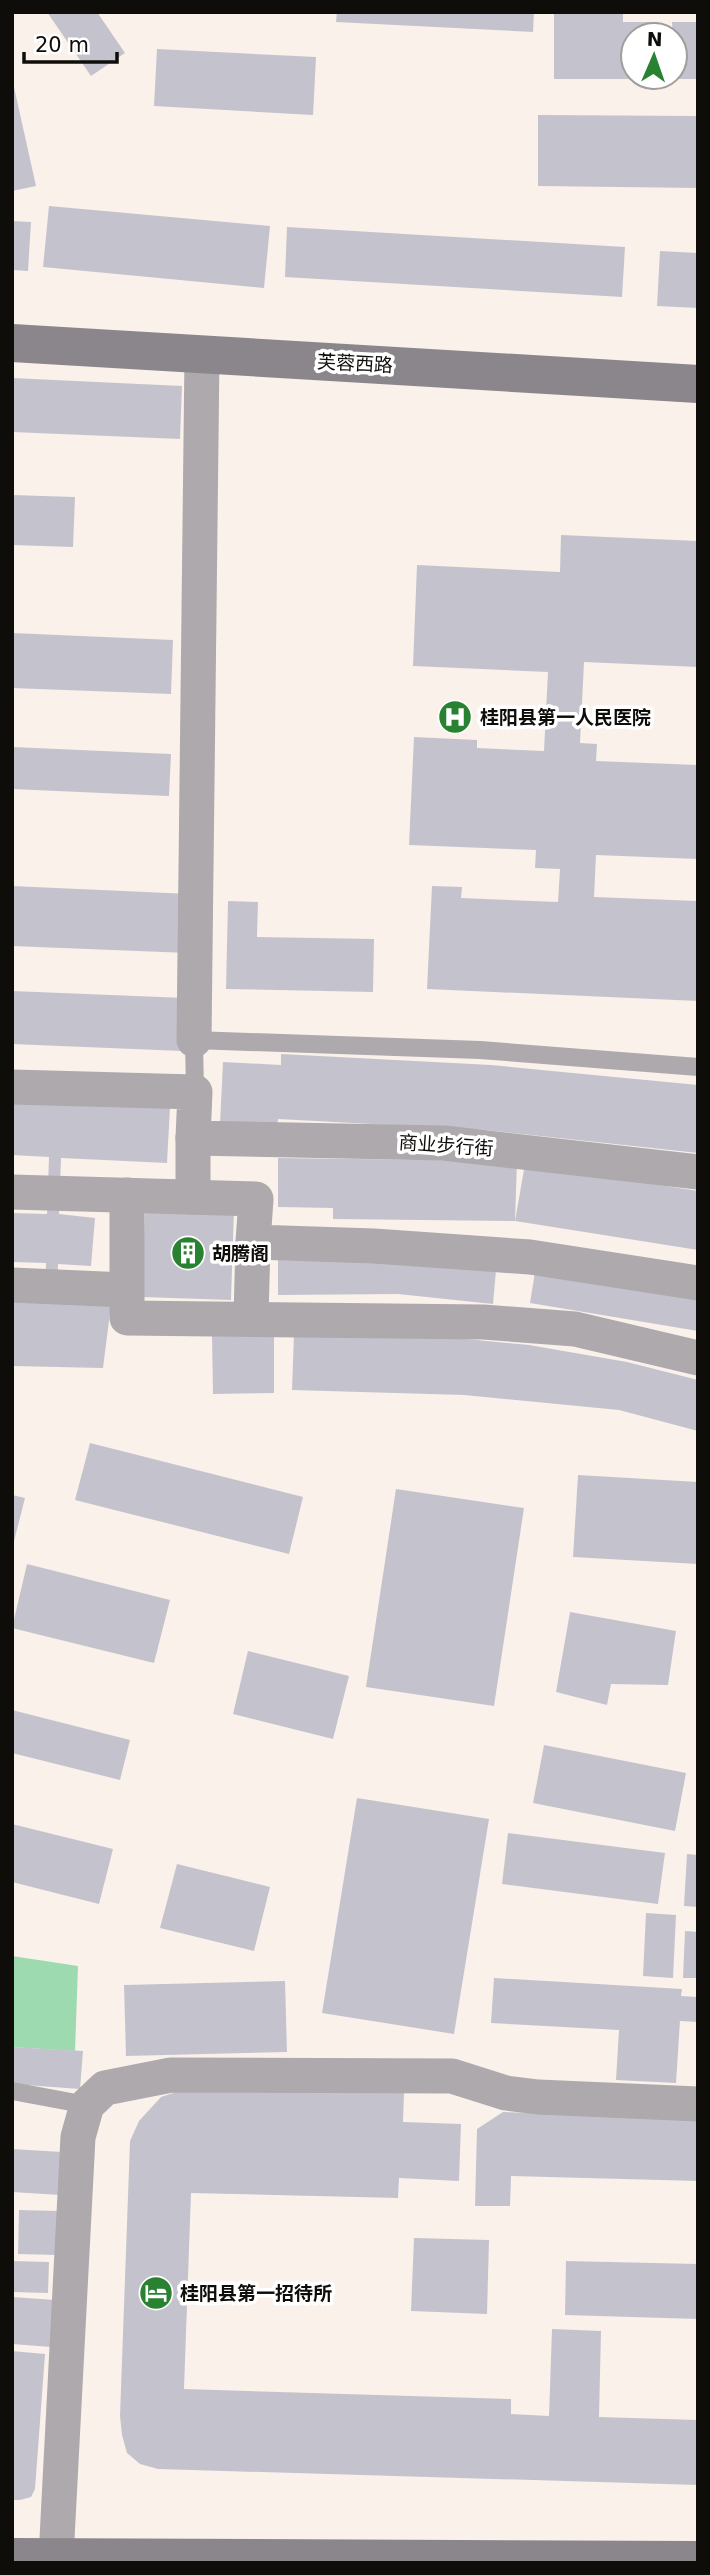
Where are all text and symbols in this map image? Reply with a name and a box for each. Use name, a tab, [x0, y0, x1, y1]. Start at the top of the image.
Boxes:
scale bar	[24, 21, 117, 65]
north arrow	[619, 21, 689, 91]
text: N	[646, 28, 663, 50]
text: 20 m	[35, 33, 89, 57]
street label: 芙蓉西路	[316, 350, 394, 376]
hospital icon: 桂阳县第一人民医院	[436, 698, 474, 736]
place label: 桂阳县第一人民医院	[480, 706, 651, 728]
street label: 商业步行街	[398, 1131, 494, 1159]
building icon: 胡腾阁	[169, 1234, 207, 1272]
place label: 胡腾阁	[212, 1242, 269, 1264]
hotel icon: 桂阳县第一招待所	[137, 2274, 175, 2312]
place label: 桂阳县第一招待所	[180, 2282, 332, 2304]

